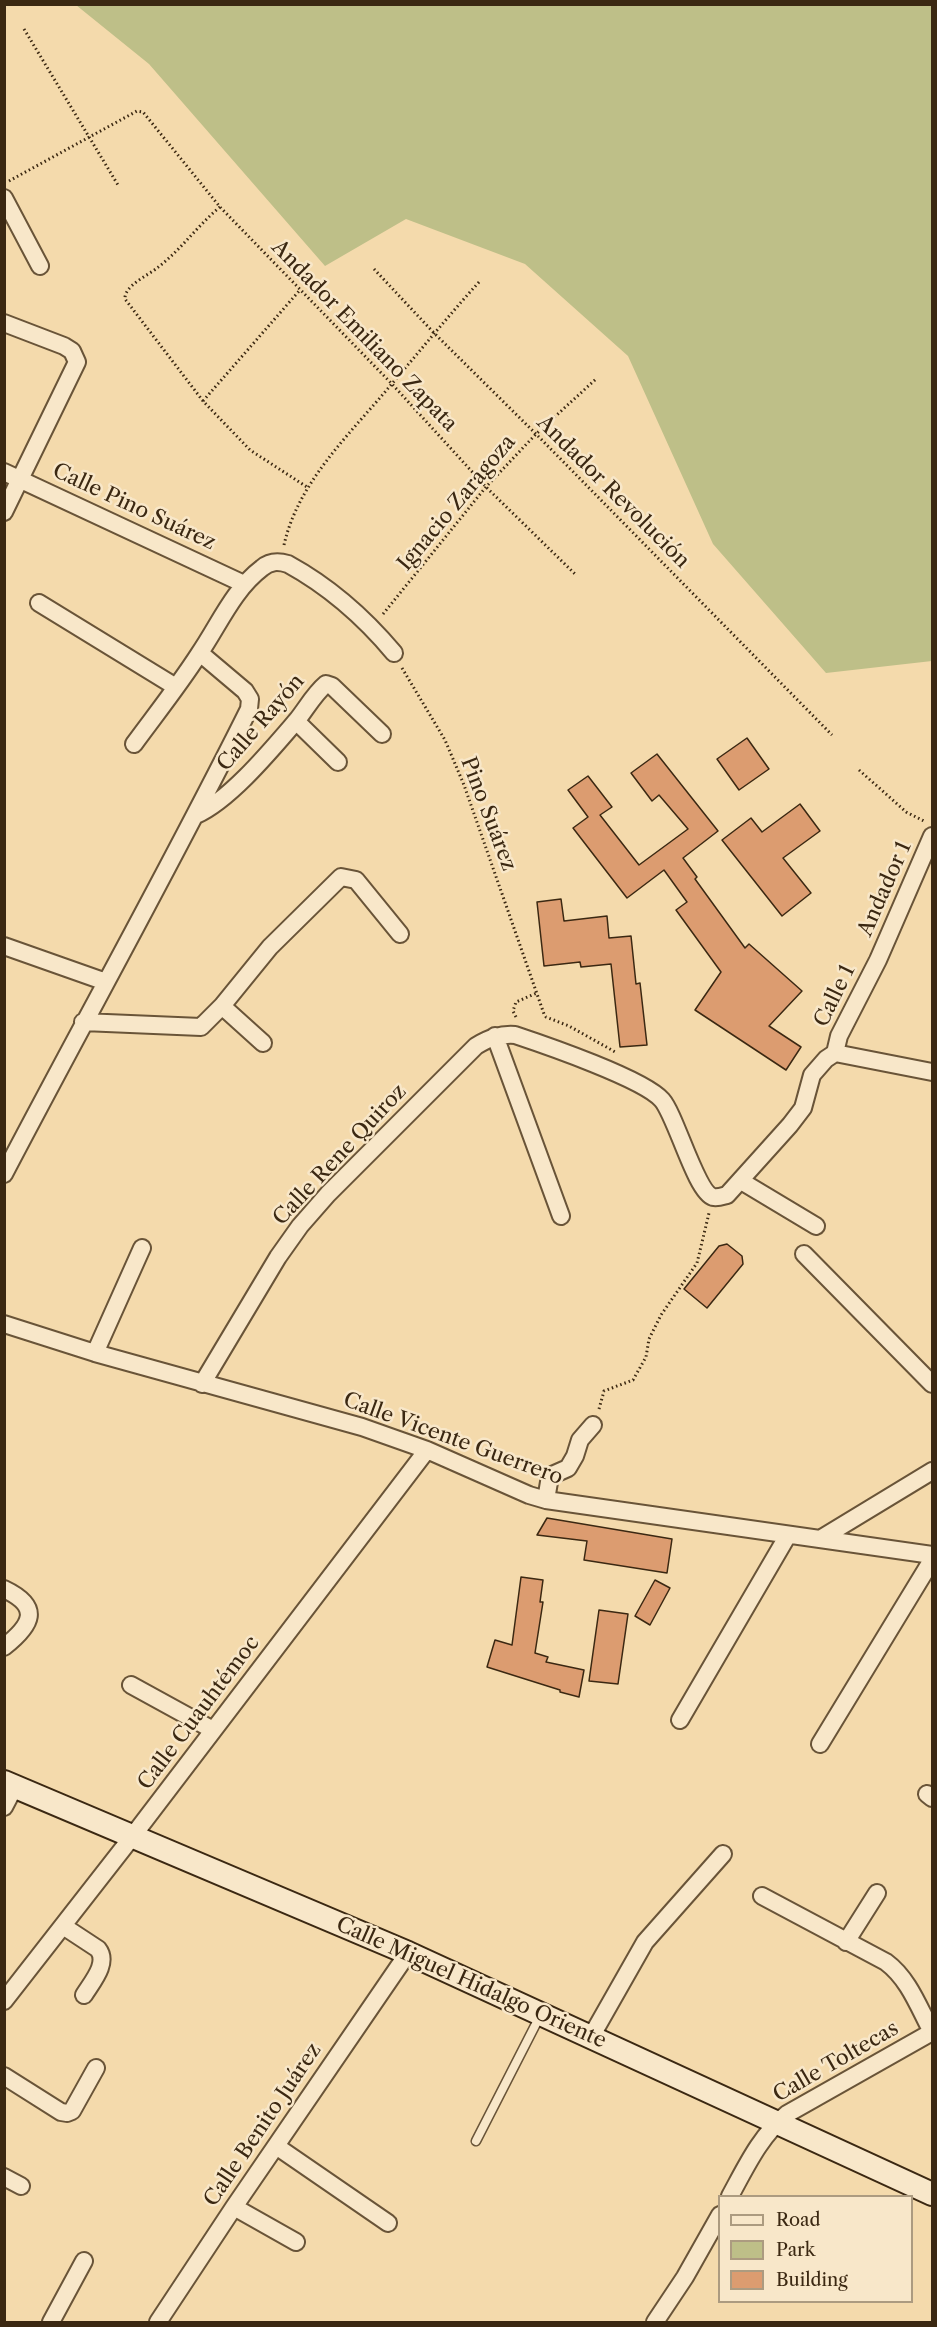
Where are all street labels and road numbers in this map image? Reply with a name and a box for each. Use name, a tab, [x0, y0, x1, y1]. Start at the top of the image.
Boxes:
street label: Andador Emiliano Zapata	[266, 235, 462, 437]
street label: Andador Revolución	[531, 410, 695, 574]
street label: Ignacio Zaragoza	[393, 430, 521, 576]
street label: Calle Pino Suárez	[49, 458, 219, 556]
street label: Calle Rayón	[212, 669, 310, 777]
street label: Pino Suárez	[455, 754, 521, 874]
street label: Andador 1	[853, 838, 917, 940]
street label: Calle 1	[809, 961, 861, 1031]
street label: Calle Rene Quiroz	[268, 1079, 412, 1231]
street label: Calle Vicente Guerrero	[340, 1388, 566, 1490]
street label: Calle Cuauhtémoc	[133, 1631, 265, 1795]
street label: Calle Miguel Hidalgo Oriente	[332, 1912, 610, 2054]
street label: Calle Toltecas	[769, 2016, 903, 2108]
street label: Calle Benito Juárez	[199, 2039, 327, 2211]

